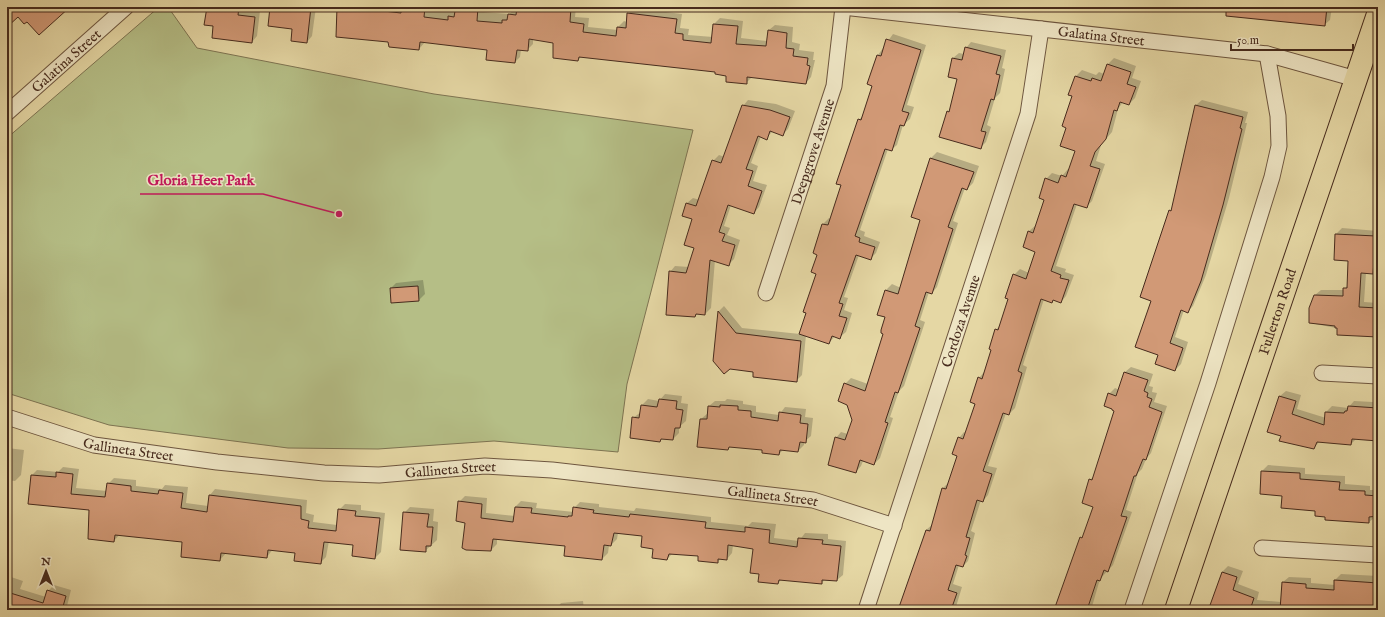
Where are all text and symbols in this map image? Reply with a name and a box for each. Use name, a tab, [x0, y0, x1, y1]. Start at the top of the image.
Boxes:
street label: Galatina Street	[1057, 23, 1146, 50]
street label: Galatina Street	[28, 25, 105, 97]
scale bar	[1231, 26, 1353, 52]
text: 50 m	[1237, 33, 1259, 48]
street label: Deepgrove Avenue	[788, 96, 839, 207]
callout: Gloria Heer Park	[140, 167, 263, 194]
text: Gloria Heer Park	[147, 171, 255, 190]
street label: Fullerton Road	[1255, 266, 1301, 357]
street label: Cordoza Avenue	[938, 272, 985, 370]
street label: Gallineta Street	[80, 434, 175, 466]
street label: Gallineta Street	[404, 458, 497, 483]
street label: Gallineta Street	[726, 482, 821, 511]
north arrow	[26, 551, 66, 591]
text: N	[40, 555, 51, 569]

